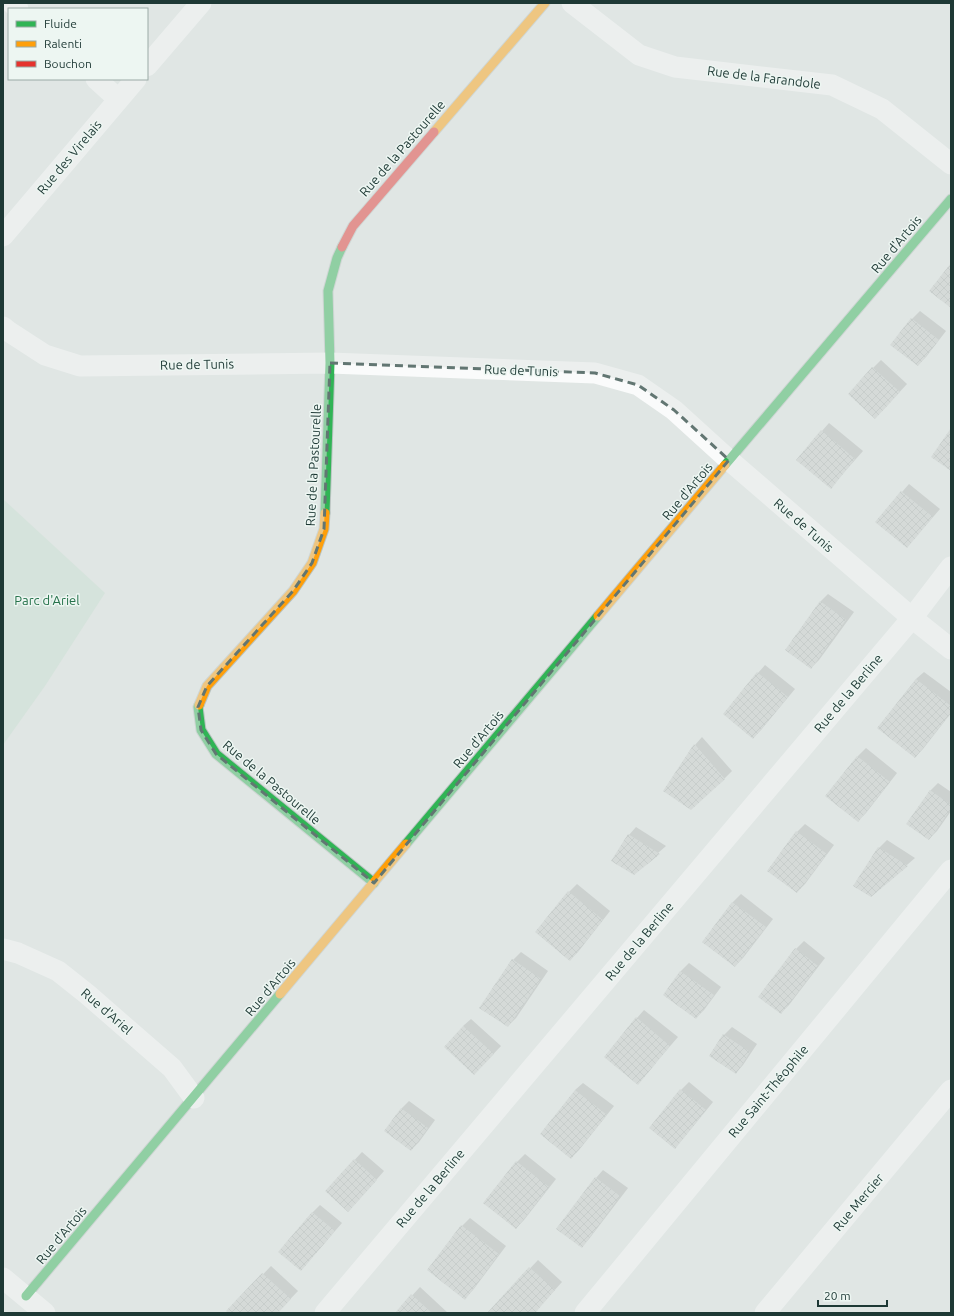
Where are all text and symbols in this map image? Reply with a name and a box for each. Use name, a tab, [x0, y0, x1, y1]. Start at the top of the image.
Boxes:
legend	[8, 8, 148, 80]
text: Fluide	[44, 17, 77, 30]
text: Ralenti	[44, 37, 82, 50]
text: Bouchon	[44, 57, 92, 70]
street label: Rue de la Farandole	[706, 63, 822, 91]
street label: Rue de la Pastourelle	[356, 97, 448, 199]
street label: Rue des Virelais	[34, 117, 104, 197]
street label: Rue d'Artois	[868, 212, 924, 275]
street label: Rue de Tunis	[160, 356, 234, 372]
street label: Rue de Tunis	[484, 362, 559, 378]
street label: Rue de la Pastourelle	[303, 403, 323, 527]
street label: Rue d'Artois	[659, 459, 715, 522]
street label: Rue de Tunis	[772, 495, 837, 555]
park label: Parc d'Ariel	[14, 593, 80, 607]
street label: Rue de la Berline	[811, 651, 885, 735]
street label: Rue d'Artois	[450, 707, 506, 770]
street label: Rue de la Pastourelle	[221, 737, 323, 827]
street label: Rue de la Berline	[602, 899, 676, 983]
street label: Rue d'Artois	[242, 955, 298, 1018]
street label: Rue d'Ariel	[79, 985, 136, 1037]
street label: Rue Saint-Théophile	[725, 1042, 811, 1140]
street label: Rue de la Berline	[393, 1146, 467, 1230]
street label: Rue Mercier	[830, 1170, 886, 1233]
street label: Rue d'Artois	[33, 1203, 89, 1266]
scale bar	[818, 1282, 887, 1308]
text: 20 m	[824, 1289, 851, 1302]

